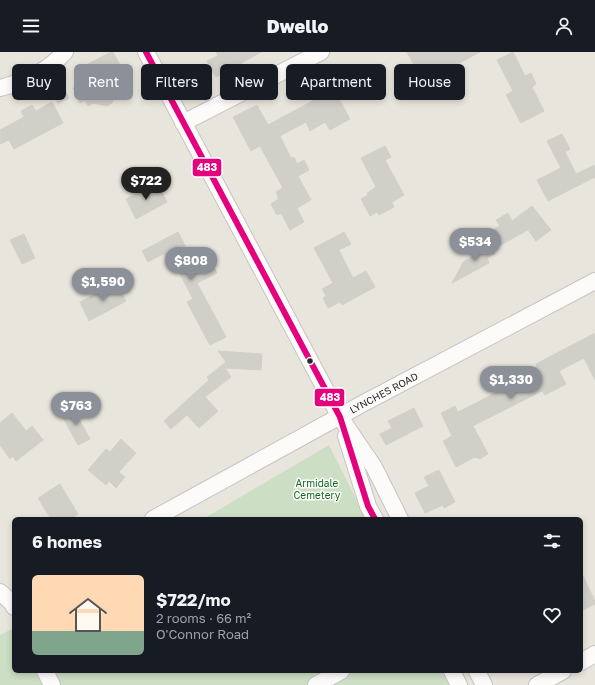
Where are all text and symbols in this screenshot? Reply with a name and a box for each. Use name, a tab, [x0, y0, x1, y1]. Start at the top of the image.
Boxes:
icon: menu	[20, 15, 42, 37]
text: Dwello	[267, 15, 328, 37]
icon: person	[553, 15, 575, 37]
chip: Buy	[12, 64, 66, 100]
chip: Rent	[74, 64, 133, 100]
chip: Filters	[141, 64, 212, 100]
chip: New	[220, 64, 278, 100]
chip: Apartment	[286, 64, 386, 100]
chip: House	[394, 64, 465, 100]
line badge: 483	[192, 158, 222, 177]
text: 483	[197, 160, 218, 173]
pin: $722	[122, 167, 170, 201]
text: $722	[130, 172, 162, 188]
pin: $534	[451, 228, 499, 262]
text: $534	[459, 233, 491, 249]
pin: $808	[167, 247, 215, 281]
text: $808	[174, 252, 208, 268]
pin: $1,590	[70, 268, 136, 302]
text: $1,590	[81, 273, 125, 289]
unlabelled marker	[305, 356, 315, 366]
pin: $1,330	[478, 366, 544, 400]
street label: LYNCHES ROAD	[347, 370, 420, 416]
text: $1,330	[489, 371, 533, 387]
line badge: 483	[314, 388, 345, 407]
text: 483	[320, 390, 341, 403]
pin: $763	[52, 392, 100, 426]
text: $763	[60, 397, 92, 413]
park label: Armidale Cemetery	[294, 477, 341, 501]
icon: filters	[541, 530, 563, 552]
text: 6 homes	[32, 531, 102, 552]
text: $722/mo	[156, 589, 231, 610]
icon: home	[64, 591, 112, 639]
icon: heart	[541, 604, 563, 626]
text: 2 rooms · 66 m²	[156, 610, 251, 626]
text: O'Connor Road	[156, 626, 249, 642]

